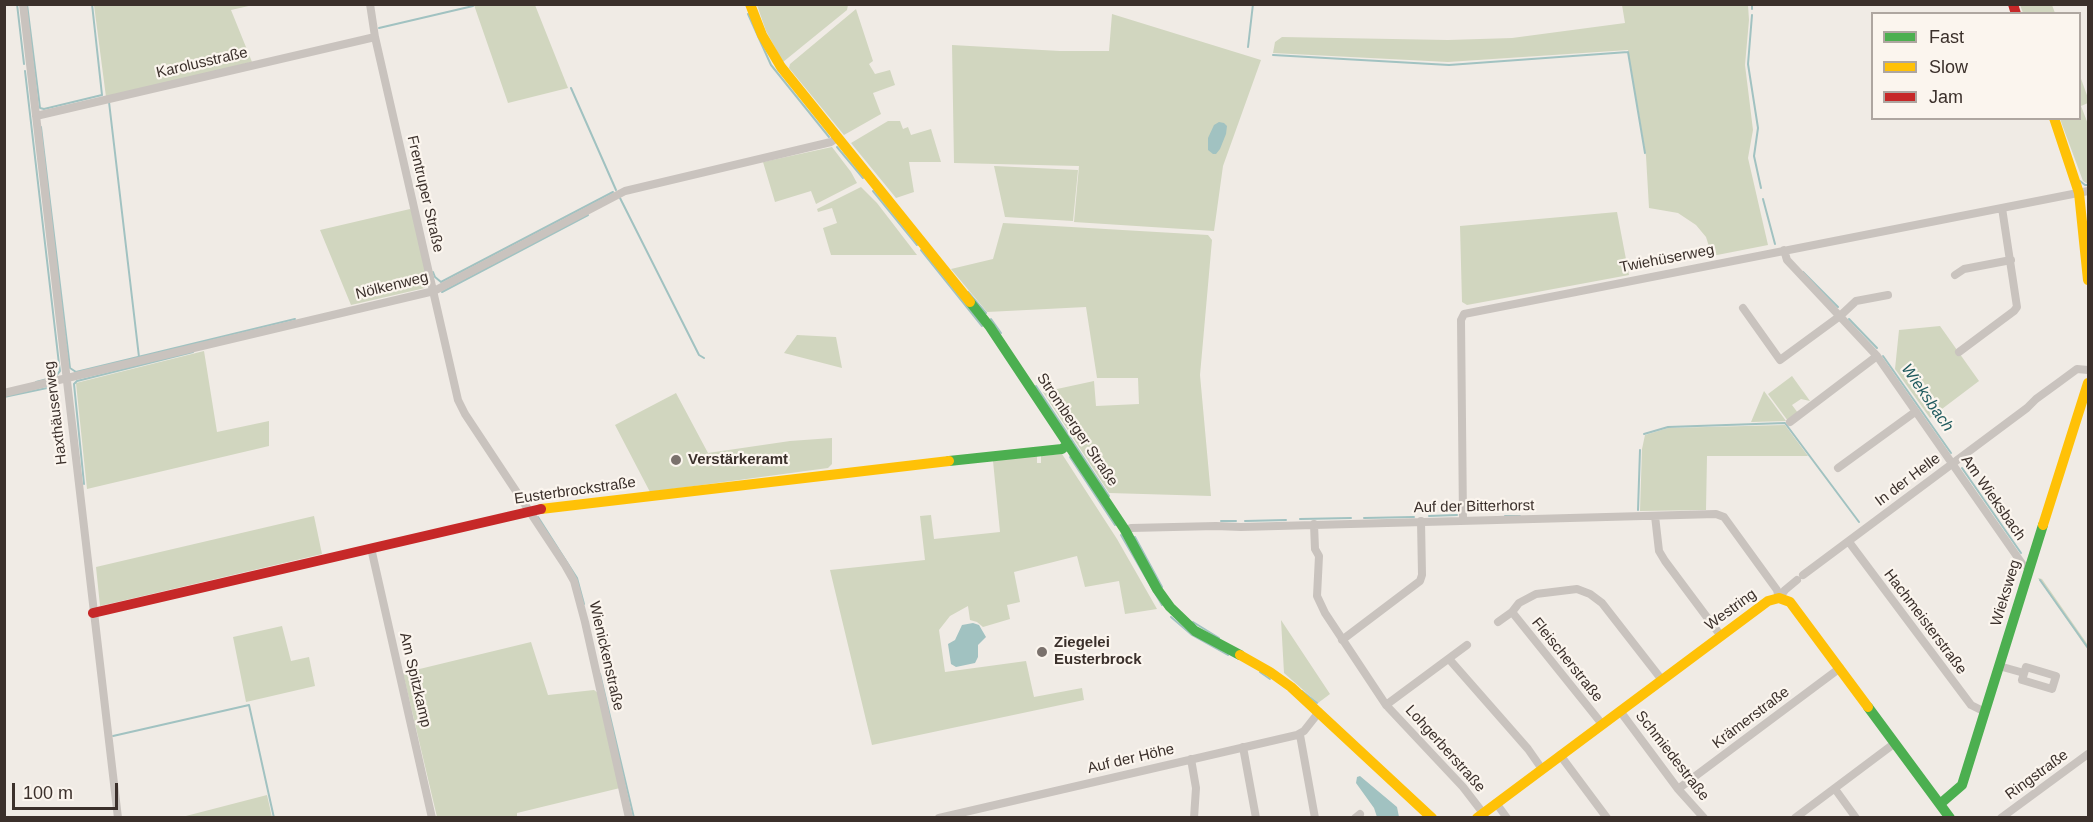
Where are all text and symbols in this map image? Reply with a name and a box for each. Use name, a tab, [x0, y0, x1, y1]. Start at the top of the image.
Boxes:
legend	[1871, 12, 2081, 120]
text: Fast	[1929, 27, 1964, 47]
street label: Karolusstraße	[154, 44, 250, 82]
text: Slow	[1929, 57, 1968, 77]
text: Jam	[1929, 87, 1963, 107]
street label: Frentruper Straße	[403, 134, 447, 254]
street label: Twiehüserweg	[1618, 241, 1716, 277]
street label: Nölkenweg	[354, 268, 430, 304]
street label: Haxthäuserweg	[41, 360, 71, 466]
water label: Wieksbach	[1897, 361, 1957, 435]
street label: Stromberger Straße	[1032, 370, 1122, 490]
street label: In der Helle	[1872, 450, 1944, 510]
place label: Verstärkeramt	[688, 451, 788, 469]
street label: Am Wieksbach	[1957, 452, 2029, 544]
marker: Verstärkeramt	[669, 453, 683, 467]
street label: Eusterbrockstraße	[513, 474, 637, 508]
street label: Auf der Bitterhorst	[1413, 497, 1535, 517]
street label: Wieksweg	[1987, 558, 2025, 628]
street label: Hachmeisterstraße	[1880, 566, 1970, 678]
street label: Westring	[1702, 585, 1760, 635]
street label: Wienickenstraße	[585, 600, 627, 712]
street label: Fleischerstraße	[1527, 614, 1607, 706]
street label: Am Spitzkamp	[395, 631, 435, 729]
place label: Ziegelei Eusterbrock	[1054, 634, 1142, 669]
marker: Ziegelei Eusterbrock	[1035, 645, 1049, 659]
street label: Krämerstraße	[1709, 683, 1793, 753]
street label: Lohgerberstraße	[1401, 702, 1489, 796]
street label: Schmiedestraße	[1631, 707, 1713, 805]
street label: Auf der Höhe	[1086, 740, 1176, 778]
street label: Ringstraße	[2002, 746, 2072, 804]
scale bar	[15, 771, 122, 809]
text: 100 m	[23, 783, 73, 803]

